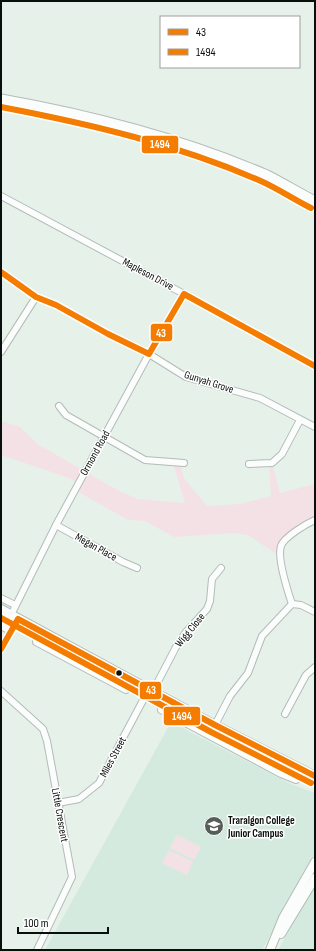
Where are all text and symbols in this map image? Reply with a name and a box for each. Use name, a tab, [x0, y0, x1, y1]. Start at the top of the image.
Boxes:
legend	[160, 16, 300, 68]
text: 43	[196, 25, 206, 40]
text: 1494	[196, 45, 216, 60]
line badge: 1494	[141, 135, 179, 154]
text: 1494	[150, 138, 170, 151]
street label: Mapleson Drive	[120, 255, 176, 293]
line badge: 43	[150, 323, 173, 342]
text: 43	[156, 327, 166, 340]
street label: Gunyah Grove	[183, 368, 235, 396]
street label: Ormond Road	[77, 428, 113, 478]
street label: Megan Place	[73, 530, 119, 564]
street label: Wigg Close	[172, 610, 208, 650]
unlabelled marker	[114, 668, 124, 678]
line badge: 43	[139, 681, 162, 700]
text: 43	[146, 684, 156, 697]
line badge: 1494	[163, 706, 201, 726]
text: 1494	[172, 710, 192, 723]
street label: Miles Street	[97, 734, 129, 779]
street label: Little Crescent	[49, 787, 71, 844]
place label: Traralgon College Junior Campus	[227, 814, 295, 840]
school or university icon: Traralgon College Junior Campus	[203, 815, 225, 837]
scale bar	[18, 909, 108, 935]
text: 100 m	[24, 916, 49, 931]

